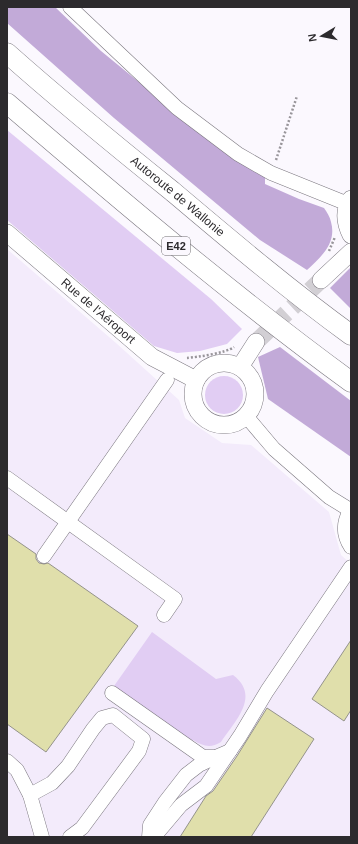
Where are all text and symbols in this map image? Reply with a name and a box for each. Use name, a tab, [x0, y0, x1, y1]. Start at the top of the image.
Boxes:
north arrow	[302, 16, 342, 56]
text: N	[306, 33, 319, 43]
street label: Autoroute de Wallonie	[128, 153, 228, 240]
road number: E42	[162, 237, 190, 255]
street label: Rue de l'Aéroport	[58, 275, 139, 347]

